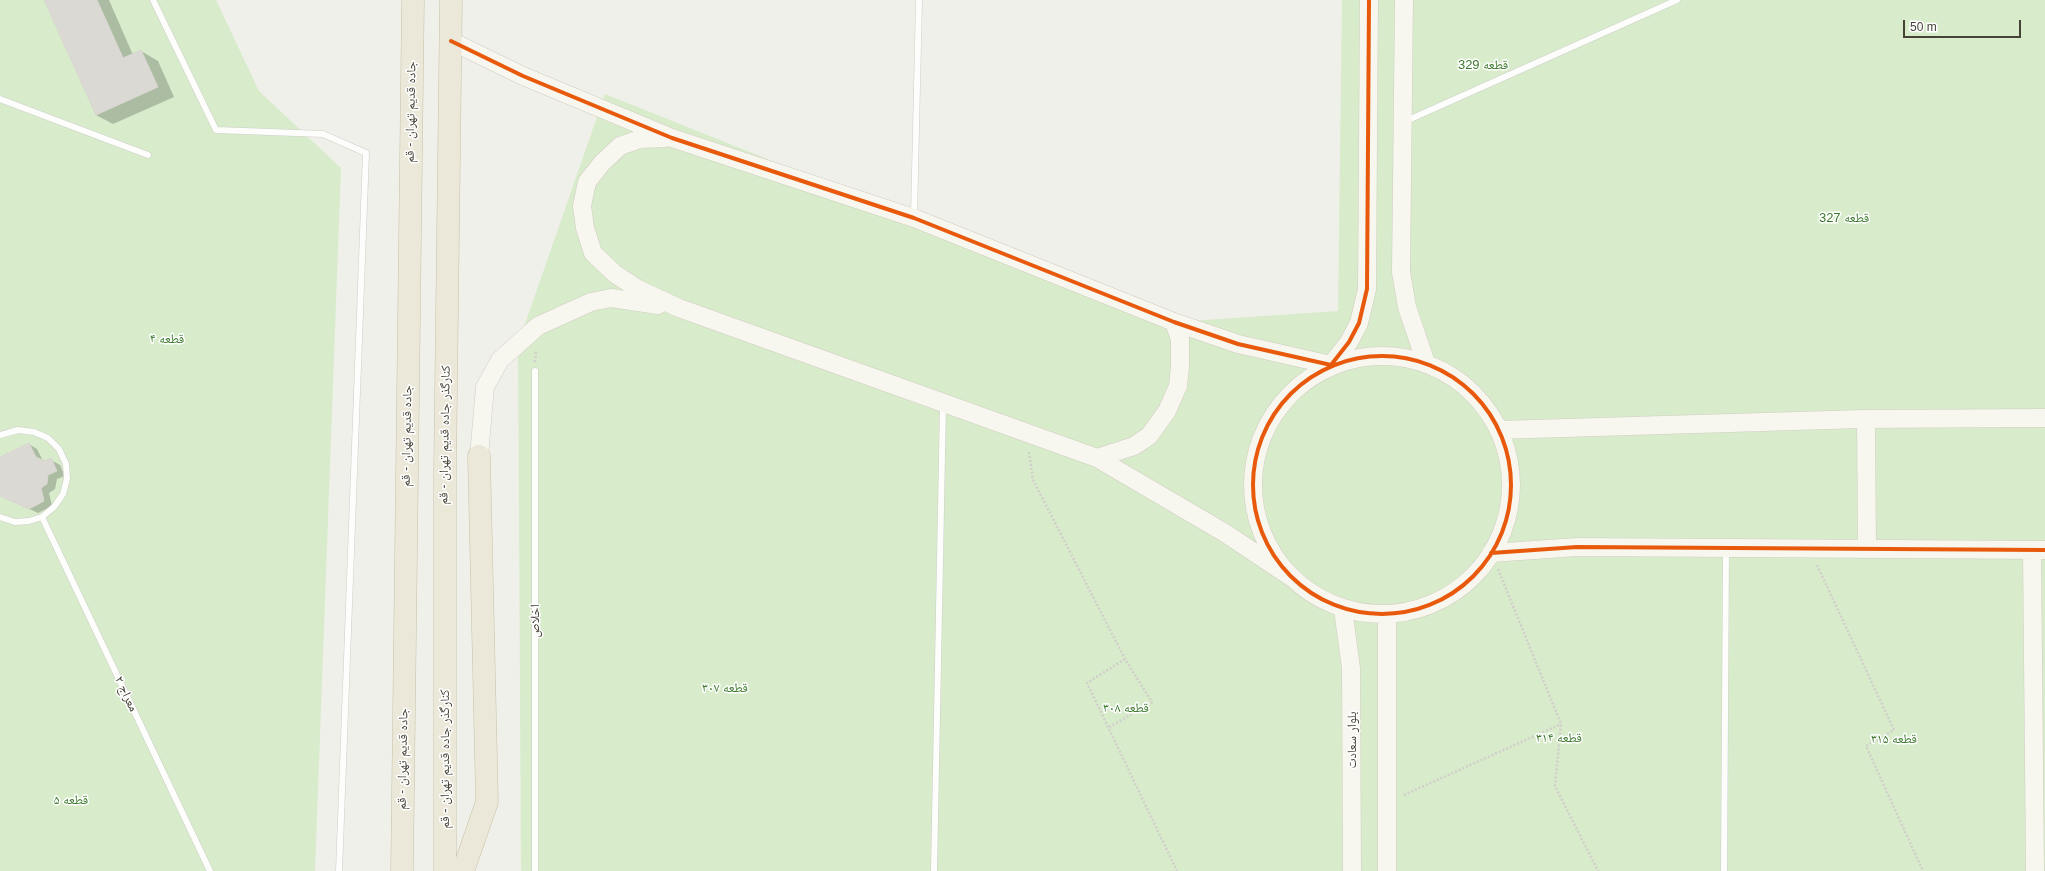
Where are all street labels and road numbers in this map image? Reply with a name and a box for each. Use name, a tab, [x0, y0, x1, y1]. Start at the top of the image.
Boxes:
street label: جاده قدیم تهران - قم	[402, 61, 420, 163]
street label: کنارگذر جاده قدیم تهران - قم	[436, 365, 454, 505]
street label: جاده قدیم تهران - قم	[398, 385, 416, 487]
street label: اخلاص	[527, 604, 543, 638]
street label: معراج ۲	[111, 674, 141, 714]
street label: کنارگذر جاده قدیم تهران - قم	[437, 689, 453, 829]
street label: جاده قدیم تهران - قم	[394, 708, 412, 810]
street label: بلوار سعادت	[1344, 711, 1360, 769]

